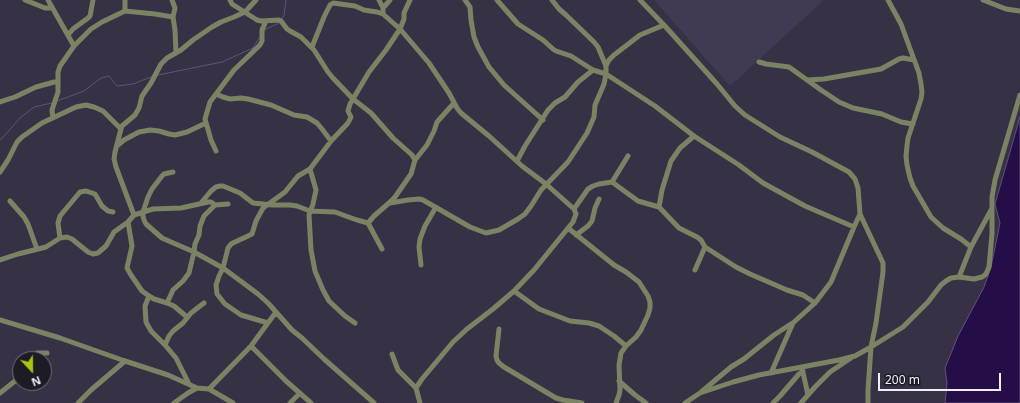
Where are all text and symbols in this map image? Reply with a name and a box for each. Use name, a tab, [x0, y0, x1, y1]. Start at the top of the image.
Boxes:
north arrow	[12, 351, 52, 391]
scale bar	[880, 365, 1003, 391]
text: 200 m	[885, 371, 920, 388]
text: N	[29, 373, 43, 390]

